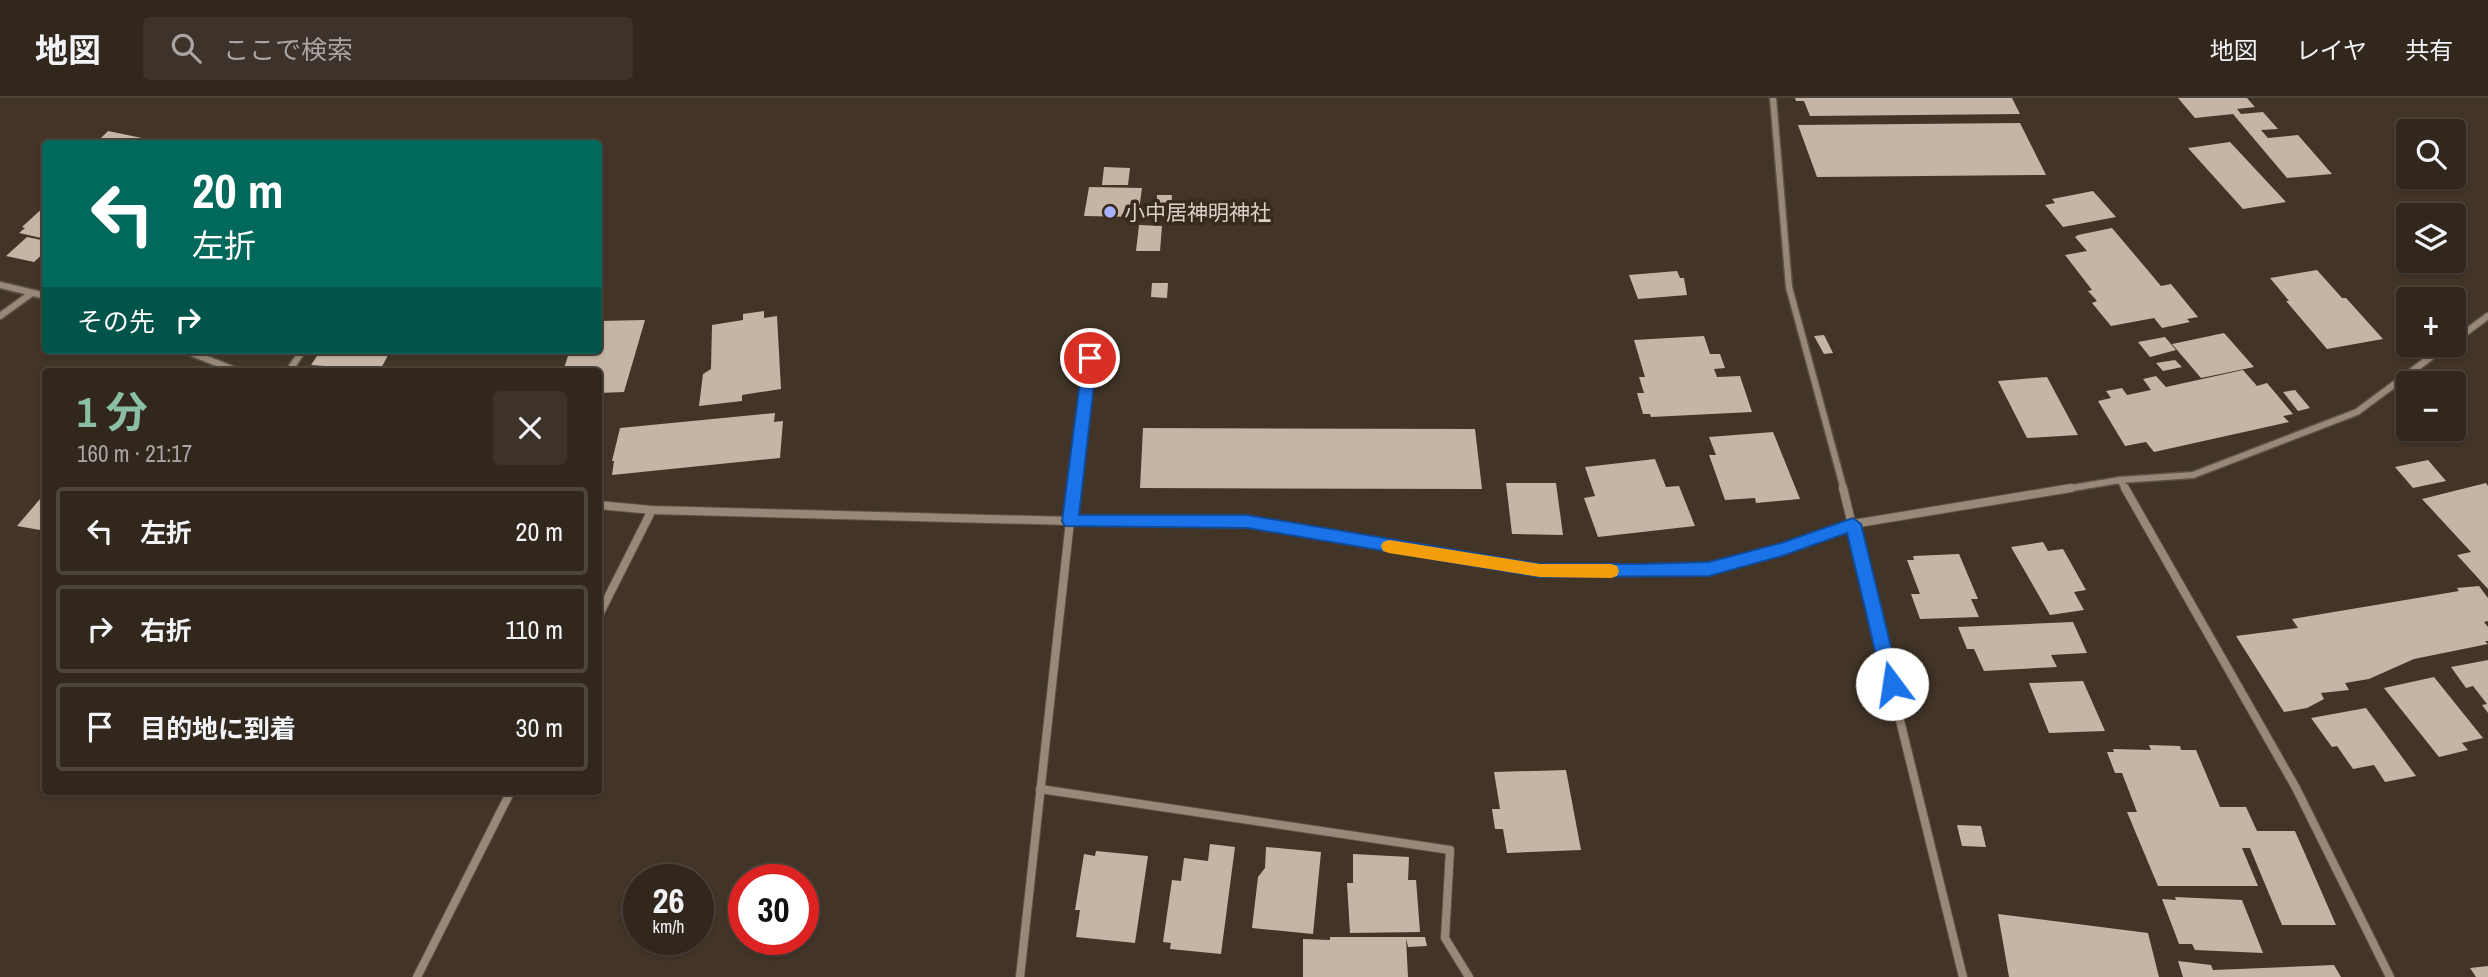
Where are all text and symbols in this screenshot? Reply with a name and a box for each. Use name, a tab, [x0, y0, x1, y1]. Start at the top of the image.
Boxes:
search box	[143, 17, 633, 80]
text: 地図	[35, 28, 101, 72]
icon: search	[167, 29, 205, 67]
text: ここで検索	[223, 32, 353, 67]
text: 地図	[2210, 34, 2258, 66]
text: レイヤ	[2296, 34, 2367, 66]
text: 共有	[2405, 34, 2453, 66]
map controls	[2396, 119, 2466, 441]
button: search	[2396, 119, 2466, 189]
text: 20 m	[192, 157, 284, 223]
icon: left	[77, 168, 168, 259]
place label: 小中居神明神社	[1124, 198, 1271, 227]
button: layers	[2396, 203, 2466, 273]
marker: 小中居神明神社	[1102, 204, 1118, 220]
text: 左折	[192, 224, 256, 267]
button: +	[2396, 287, 2466, 357]
icon: right	[169, 301, 207, 339]
text: その先	[77, 304, 155, 339]
pin	[1060, 328, 1120, 388]
icon: arrive	[1071, 339, 1109, 377]
button: −	[2396, 371, 2466, 441]
text: 1 分	[77, 384, 148, 440]
button: close	[493, 391, 567, 465]
text: 160 m · 21:17	[77, 438, 192, 469]
icon: left	[81, 512, 119, 550]
text: 20 m	[516, 514, 563, 549]
text: 左折	[140, 515, 192, 550]
icon: right	[81, 610, 119, 648]
text: 110 m	[505, 612, 563, 647]
text: 右折	[140, 613, 192, 648]
position arrow	[1855, 647, 1929, 721]
icon: arrive	[81, 708, 119, 746]
text: 30 m	[516, 710, 563, 745]
text: 目的地に到着	[140, 711, 296, 746]
speed limit sign: 30	[728, 864, 819, 955]
text: 26	[653, 877, 684, 924]
text: km/h	[653, 914, 685, 939]

